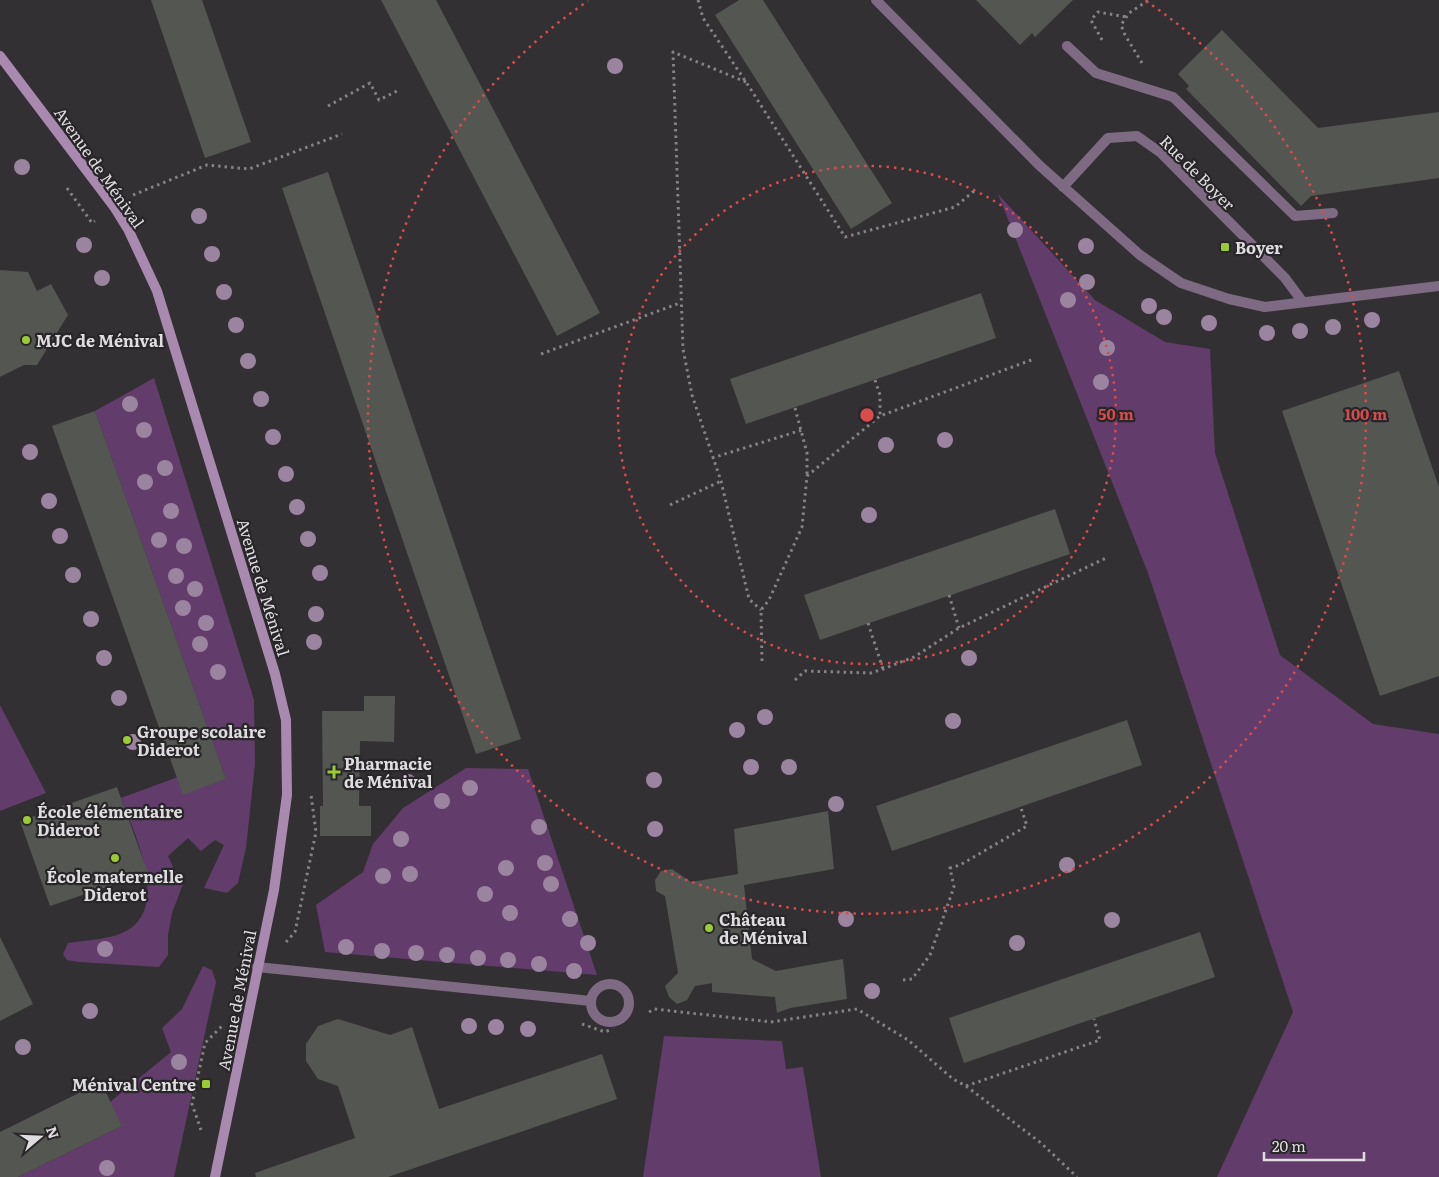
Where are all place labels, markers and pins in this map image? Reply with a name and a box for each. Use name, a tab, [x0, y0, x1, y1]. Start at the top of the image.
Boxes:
place label: Boyer	[1235, 235, 1283, 259]
marker: Boyer	[1219, 241, 1231, 253]
place label: MJC de Ménival	[36, 328, 164, 352]
marker: MJC de Ménival	[20, 334, 32, 346]
centre of rings	[858, 406, 876, 424]
place label: Groupe scolaire Diderot	[137, 719, 266, 761]
marker: Groupe scolaire Diderot	[121, 734, 133, 746]
place label: Pharmacie de Ménival	[344, 751, 433, 793]
marker: Pharmacie de Ménival	[328, 766, 340, 778]
place label: École élémentaire Diderot	[37, 799, 183, 841]
marker: École élémentaire Diderot	[21, 814, 33, 826]
marker: École maternelle Diderot	[109, 852, 121, 864]
place label: École maternelle Diderot	[47, 864, 183, 906]
place label: Château de Ménival	[719, 907, 808, 949]
marker: Château de Ménival	[703, 922, 715, 934]
place label: Ménival Centre	[72, 1072, 196, 1096]
marker: Ménival Centre	[200, 1078, 212, 1090]

